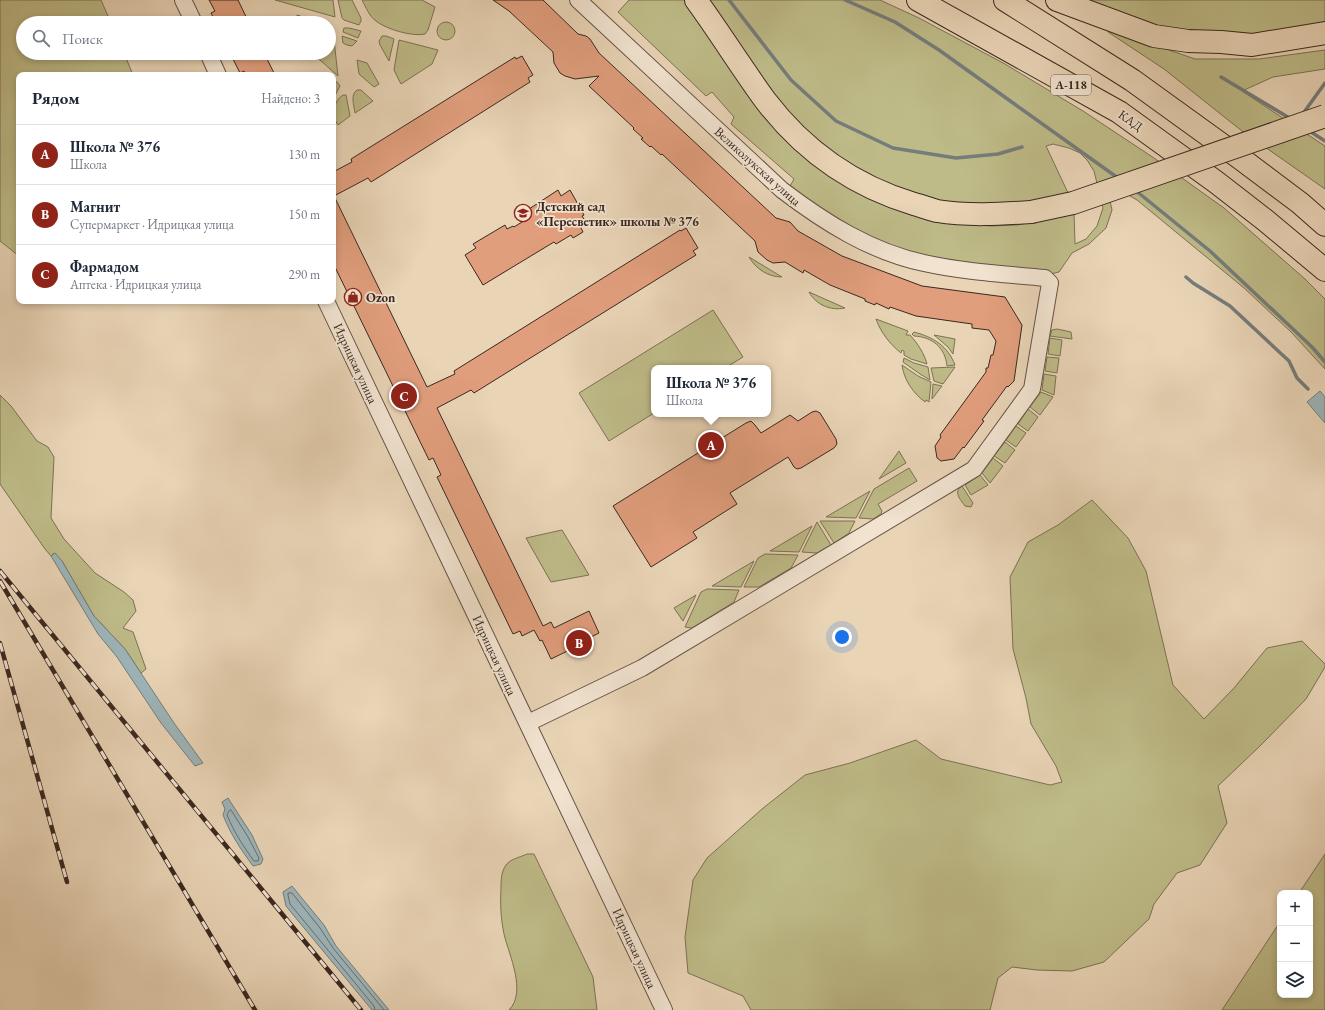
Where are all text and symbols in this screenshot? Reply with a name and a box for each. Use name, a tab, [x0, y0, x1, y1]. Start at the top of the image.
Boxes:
search box	[16, 16, 336, 60]
icon: search	[30, 27, 52, 49]
text: Поиск	[62, 29, 103, 48]
road number: А-118	[1051, 75, 1091, 95]
text: Рядом	[32, 87, 80, 109]
text: Найдено: 3	[261, 90, 320, 107]
street label: КАД	[1115, 106, 1147, 135]
street label: Великолукская улица	[711, 123, 805, 210]
text: Школа № 376	[70, 137, 160, 156]
text: A	[40, 146, 50, 163]
text: 130 m	[289, 146, 320, 163]
text: Школа	[70, 156, 107, 173]
text: Магнит	[70, 197, 120, 216]
place label: Детский сад «Пересветик» школы № 376	[536, 198, 699, 230]
school or university icon: Детский сад «Пересветик» школы № 376	[513, 203, 533, 223]
text: B	[41, 206, 49, 223]
text: 150 m	[289, 206, 320, 223]
text: Супермаркет · Идрицкая улица	[70, 216, 234, 233]
text: Фармадом	[70, 257, 139, 276]
text: C	[40, 266, 50, 283]
text: 290 m	[289, 266, 320, 283]
text: Аптека · Идрицкая улица	[70, 276, 202, 293]
shop icon: Ozon	[343, 287, 363, 307]
place label: Ozon	[366, 289, 396, 306]
street label: Идрицкая улица	[330, 320, 382, 407]
popup	[651, 365, 771, 417]
text: Школа № 376	[666, 373, 756, 392]
pin: C	[391, 381, 417, 411]
text: Школа	[666, 392, 703, 409]
pin: A	[698, 430, 724, 460]
street label: Идрицкая улица	[469, 612, 521, 699]
your location	[832, 627, 852, 647]
pin: B	[566, 628, 592, 658]
map controls	[1277, 890, 1313, 998]
button: +	[1277, 890, 1313, 926]
street label: Идрицкая улица	[609, 905, 661, 992]
button: −	[1277, 926, 1313, 962]
button: layers	[1277, 962, 1313, 998]

